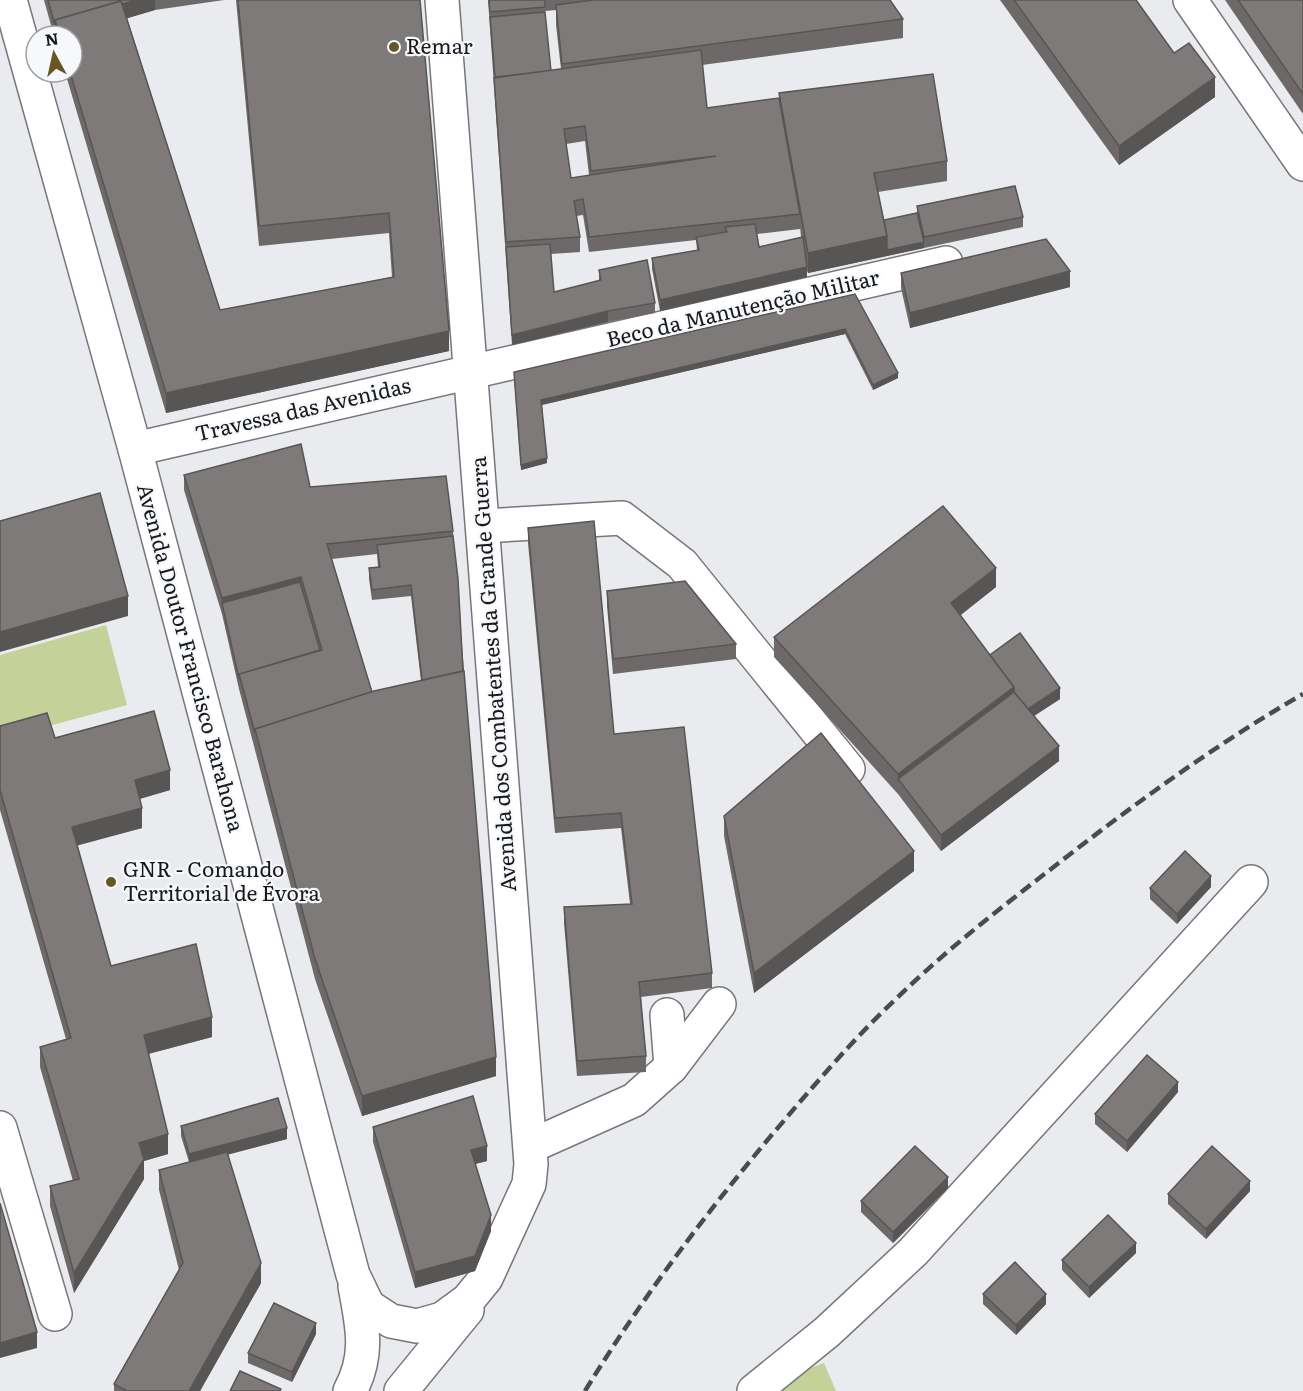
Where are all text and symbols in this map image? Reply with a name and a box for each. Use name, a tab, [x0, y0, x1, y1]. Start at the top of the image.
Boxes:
north arrow	[24, 24, 84, 84]
text: N	[43, 25, 60, 51]
place label: Remar	[406, 29, 473, 60]
marker: Remar	[387, 40, 401, 54]
street label: Beco da Manutenção Militar	[603, 260, 882, 353]
street label: Travessa das Avenidas	[192, 368, 413, 447]
street label: Avenida dos Combatentes da Grande Guerra	[461, 455, 522, 893]
street label: Avenida Doutor Francisco Barahona	[131, 480, 254, 836]
place label: GNR - Comando Territorial de Évora	[123, 852, 320, 907]
marker: GNR - Comando Territorial de Évora	[104, 875, 118, 889]

